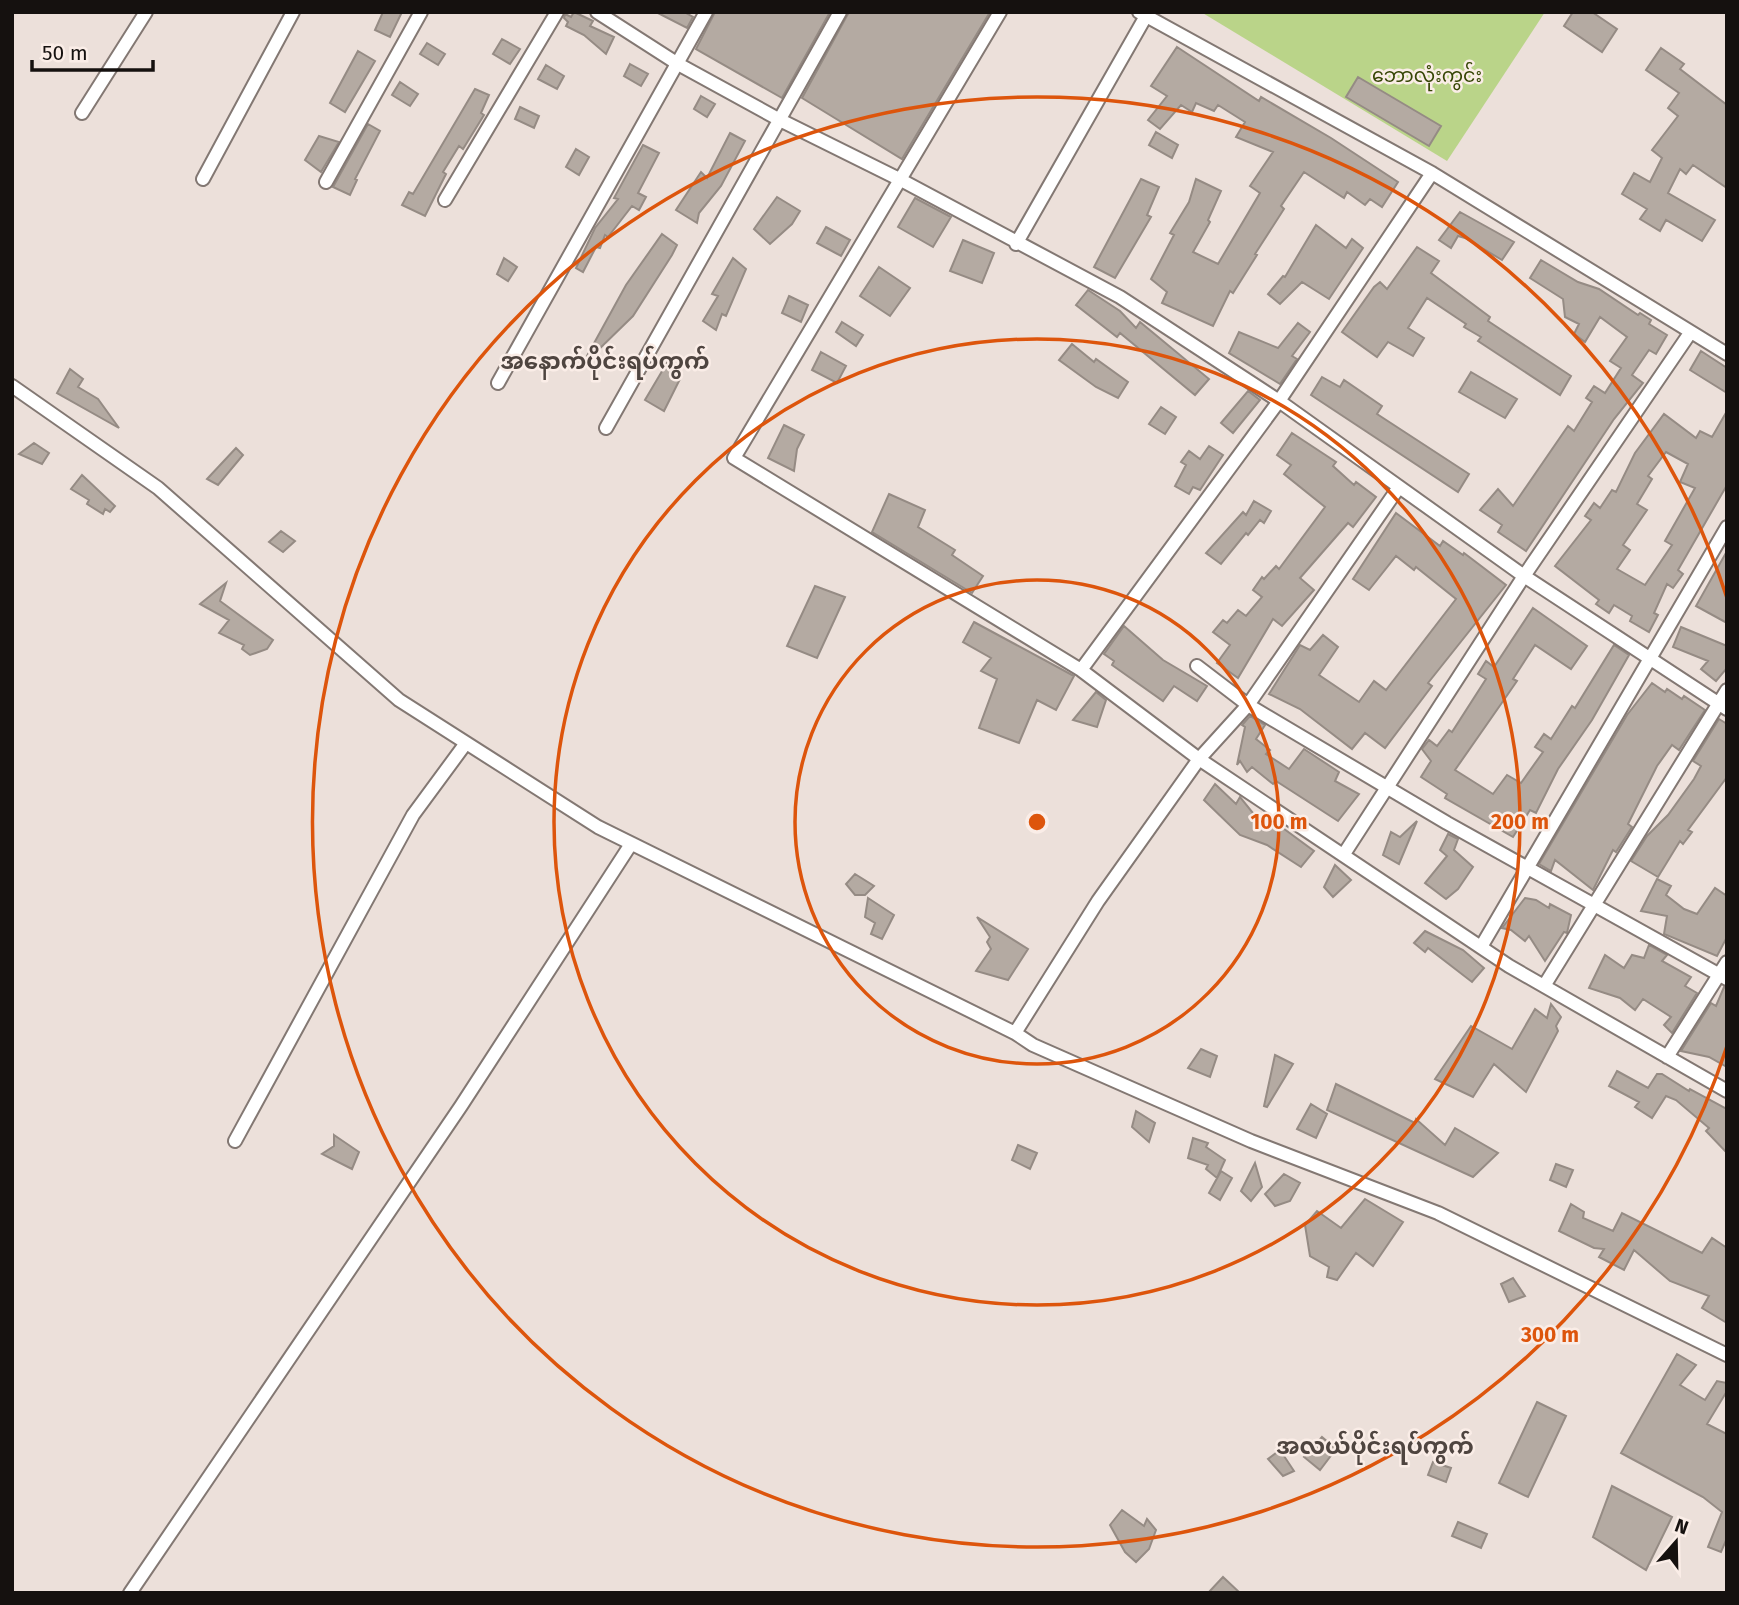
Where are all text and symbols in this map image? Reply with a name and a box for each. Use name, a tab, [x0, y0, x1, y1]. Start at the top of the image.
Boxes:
scale bar	[32, 28, 152, 72]
text: 50 m	[42, 40, 88, 66]
park label: ဘောလုံးကွင်း	[1372, 61, 1482, 92]
district label: အနောက်ပိုင်းရပ်ကွက်	[501, 345, 709, 380]
text: 100 m	[1250, 809, 1308, 835]
text: 200 m	[1491, 809, 1549, 835]
centre of rings	[1025, 810, 1049, 834]
text: 300 m	[1520, 1322, 1579, 1348]
district label: အလယ်ပိုင်းရပ်ကွက်	[1276, 1430, 1474, 1465]
north arrow	[1641, 1507, 1711, 1577]
text: N	[1672, 1514, 1692, 1539]

